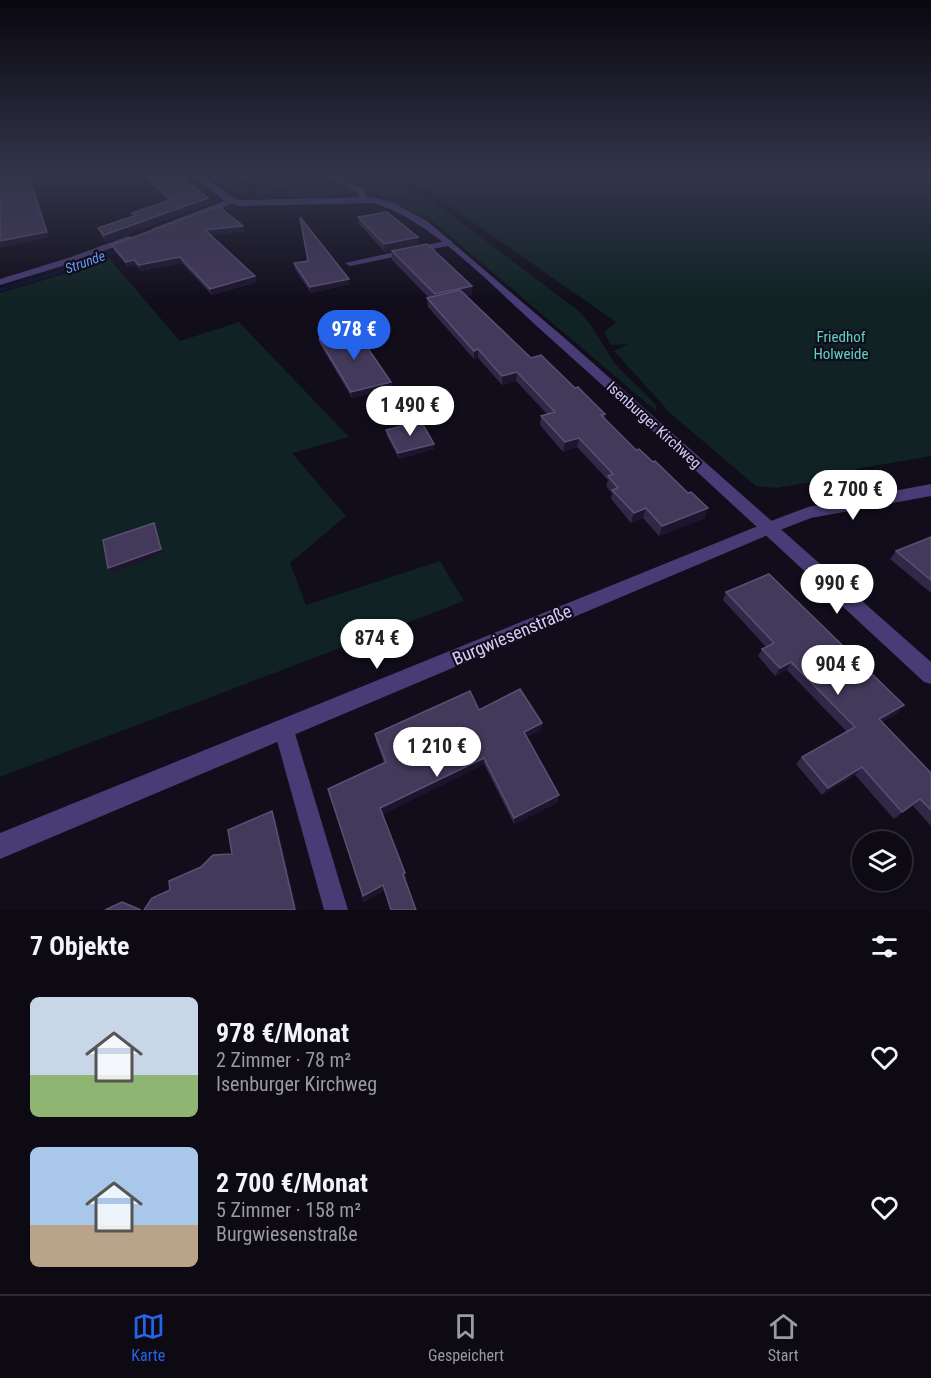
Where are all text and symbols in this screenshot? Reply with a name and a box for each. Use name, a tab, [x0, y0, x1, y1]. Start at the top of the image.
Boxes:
water label: Strunde	[63, 247, 107, 277]
pin: 978 €	[312, 310, 396, 361]
text: 978 €	[331, 317, 377, 341]
park label: Friedhof Holweide	[814, 328, 868, 363]
street label: Isenburger Kirchweg	[603, 378, 705, 472]
pin: 1 490 €	[355, 386, 465, 437]
text: 1 490 €	[380, 393, 440, 417]
pin: 2 700 €	[798, 470, 908, 521]
text: 2 700 €	[823, 477, 883, 501]
pin: 990 €	[795, 564, 879, 615]
text: 990 €	[814, 571, 860, 595]
street label: Burgwiesenstraße	[449, 600, 575, 669]
pin: 874 €	[335, 619, 419, 670]
text: 874 €	[354, 626, 400, 650]
pin: 904 €	[796, 645, 880, 696]
text: 904 €	[815, 652, 861, 676]
pin: 1 210 €	[382, 727, 492, 778]
text: 1 210 €	[407, 734, 467, 758]
map controls	[852, 831, 912, 891]
button: layers	[852, 831, 912, 891]
icon: filters	[868, 930, 901, 963]
text: 7 Objekte	[30, 931, 129, 961]
text: 978 €/Monat	[216, 1018, 349, 1048]
icon: home	[78, 1021, 150, 1093]
icon: heart	[868, 1041, 901, 1074]
text: 2 Zimmer · 78 m²	[216, 1048, 351, 1072]
text: Isenburger Kirchweg	[216, 1072, 377, 1096]
text: 2 700 €/Monat	[216, 1168, 368, 1198]
icon: home	[78, 1171, 150, 1243]
icon: heart	[868, 1191, 901, 1224]
text: 5 Zimmer · 158 m²	[216, 1198, 361, 1222]
text: Burgwiesenstraße	[216, 1222, 358, 1246]
tab: Karte	[131, 1310, 165, 1365]
tab: Gespeichert	[428, 1310, 504, 1365]
tab: Start	[767, 1310, 800, 1365]

